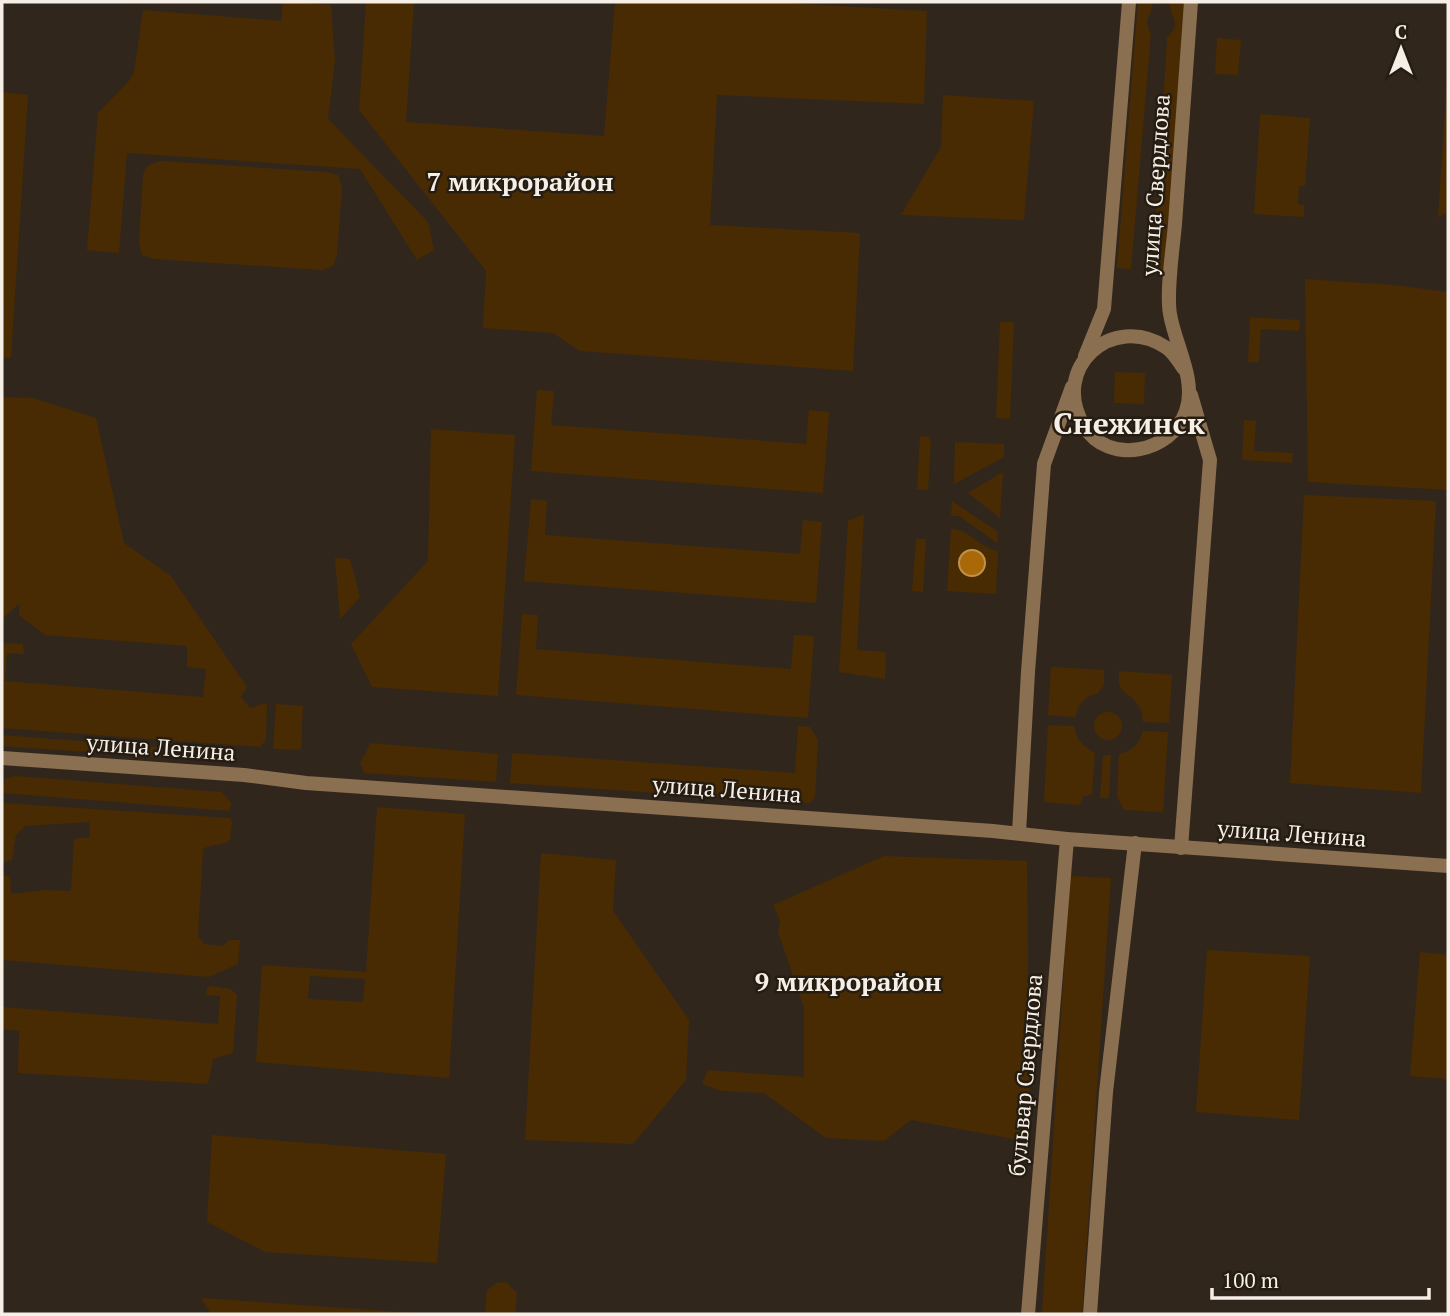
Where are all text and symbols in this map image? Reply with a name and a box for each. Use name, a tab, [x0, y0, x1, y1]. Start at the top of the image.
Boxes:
north arrow	[1366, 14, 1436, 84]
text: С	[1395, 19, 1407, 44]
street label: улица Свердлова	[1133, 93, 1177, 278]
district label: 7 микрорайон	[426, 164, 614, 198]
district label: Снежинск	[1053, 403, 1205, 443]
street label: улица Ленина	[84, 726, 237, 768]
street label: улица Ленина	[650, 768, 803, 810]
street label: улица Ленина	[1215, 812, 1368, 854]
district label: 9 микрорайон	[754, 964, 942, 998]
street label: бульвар Свердлова	[1001, 972, 1049, 1177]
scale bar	[1212, 1256, 1429, 1300]
text: 100 m	[1222, 1266, 1279, 1294]

